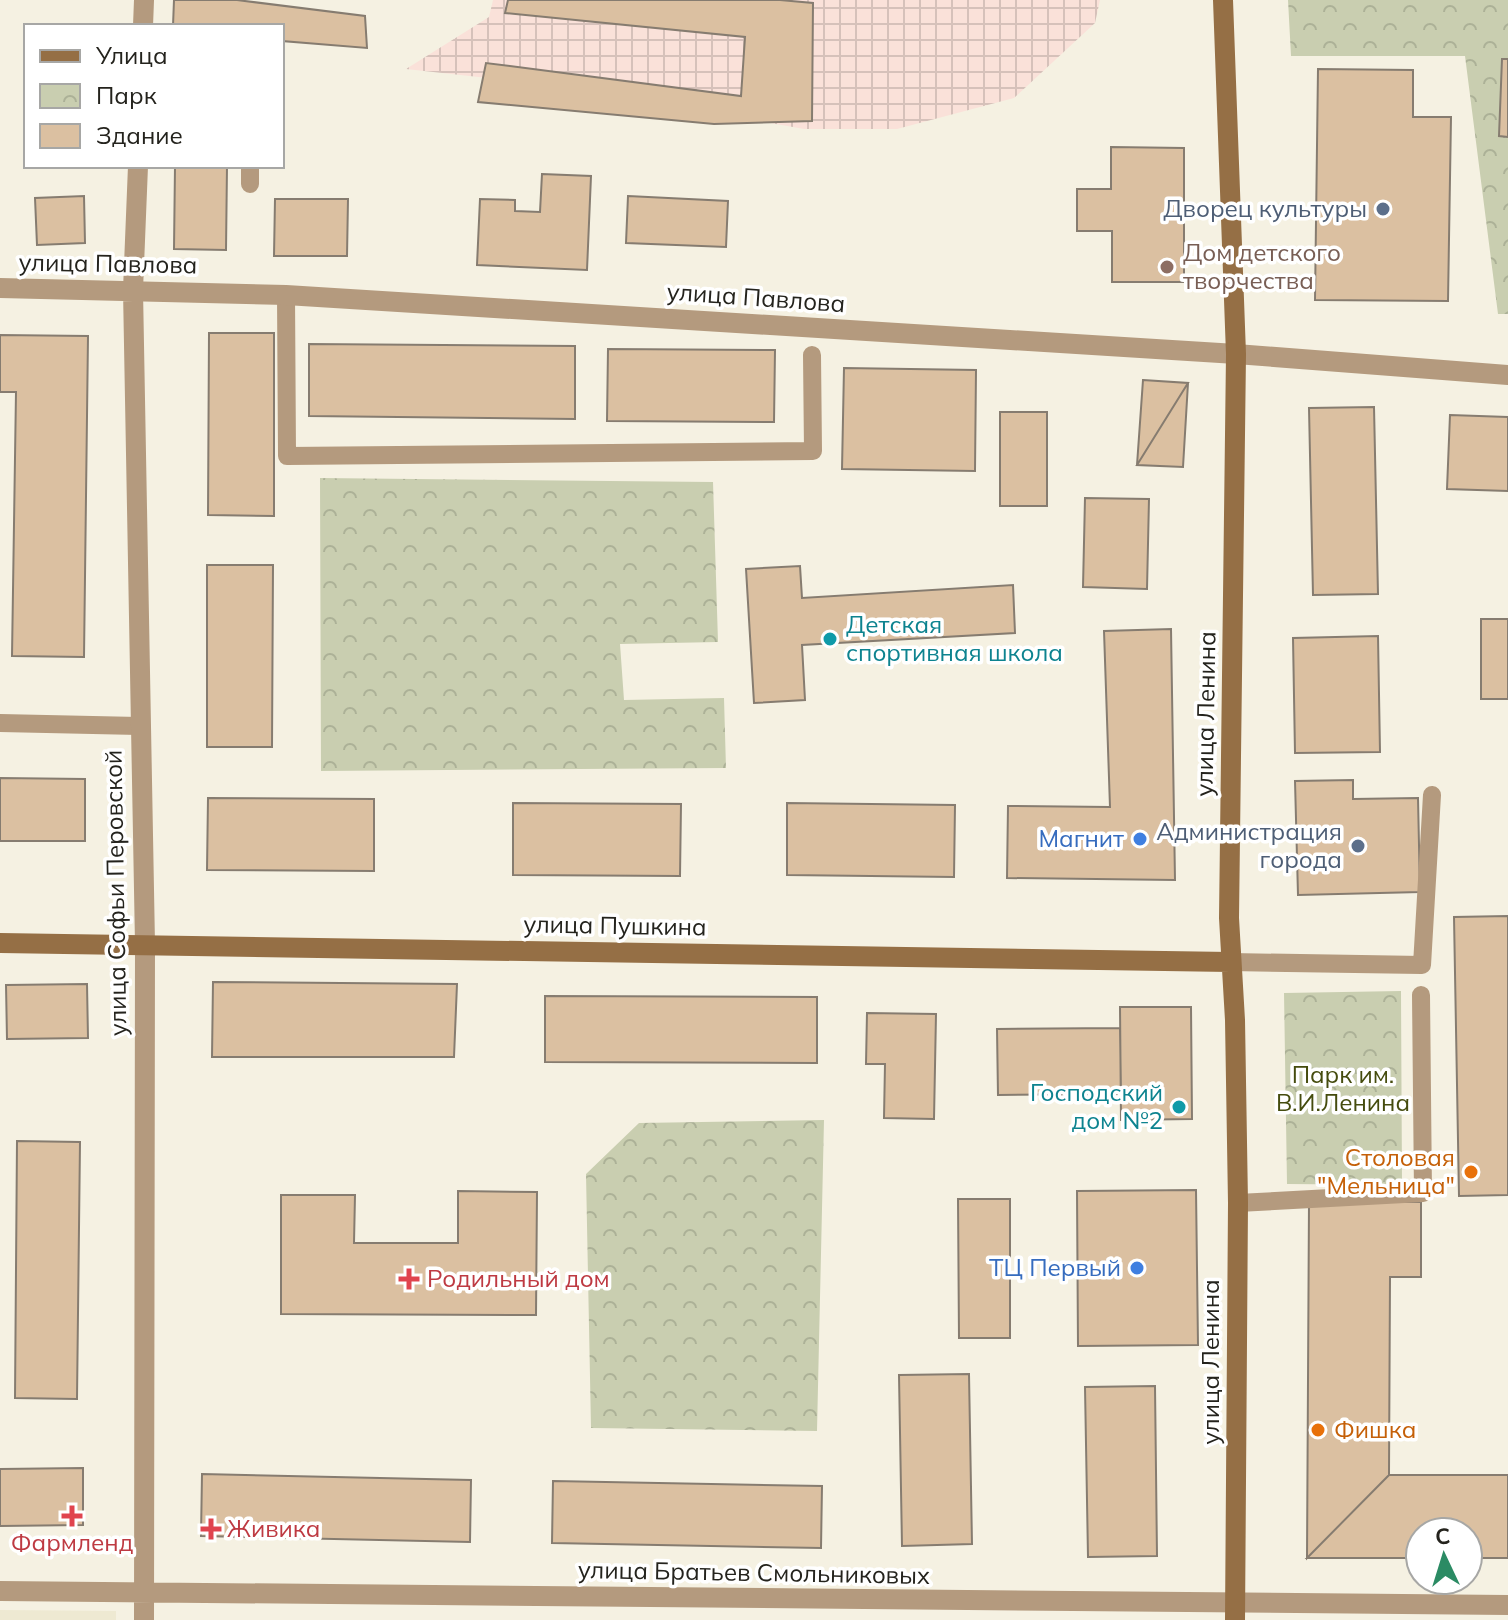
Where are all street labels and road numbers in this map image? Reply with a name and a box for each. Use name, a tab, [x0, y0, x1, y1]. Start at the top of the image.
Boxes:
street label: улица Павлова	[18, 246, 198, 280]
street label: улица Павлова	[666, 276, 846, 318]
street label: улица Ленина	[1189, 631, 1221, 797]
street label: улица Софьи Перовской	[98, 750, 132, 1037]
street label: улица Пушкина	[523, 908, 707, 942]
street label: улица Ленина	[1195, 1279, 1225, 1445]
street label: улица Братьев Смольниковых	[578, 1554, 930, 1590]

